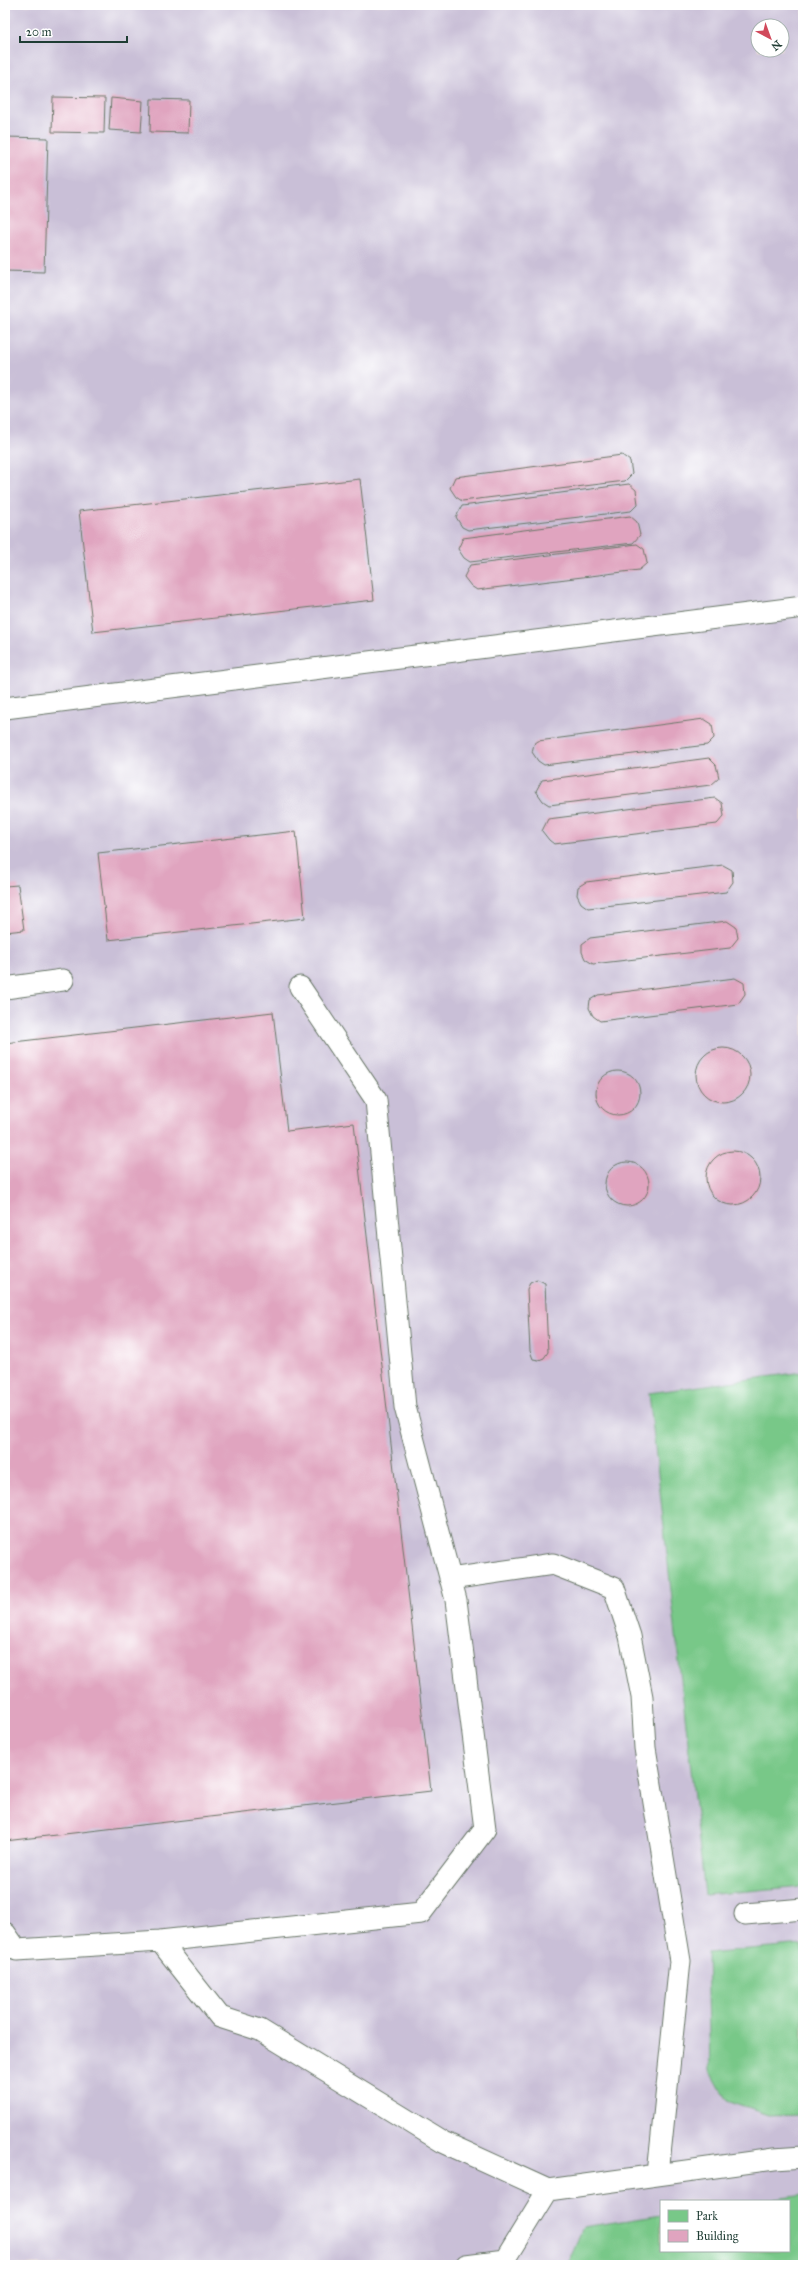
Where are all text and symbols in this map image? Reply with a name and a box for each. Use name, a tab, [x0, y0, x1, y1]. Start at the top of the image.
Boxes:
scale bar	[20, 18, 127, 44]
north arrow	[750, 18, 790, 58]
text: 20 m	[26, 25, 52, 39]
text: N	[768, 37, 784, 54]
legend	[660, 2200, 790, 2252]
text: Park	[696, 2209, 718, 2223]
text: Building	[696, 2229, 739, 2244]

